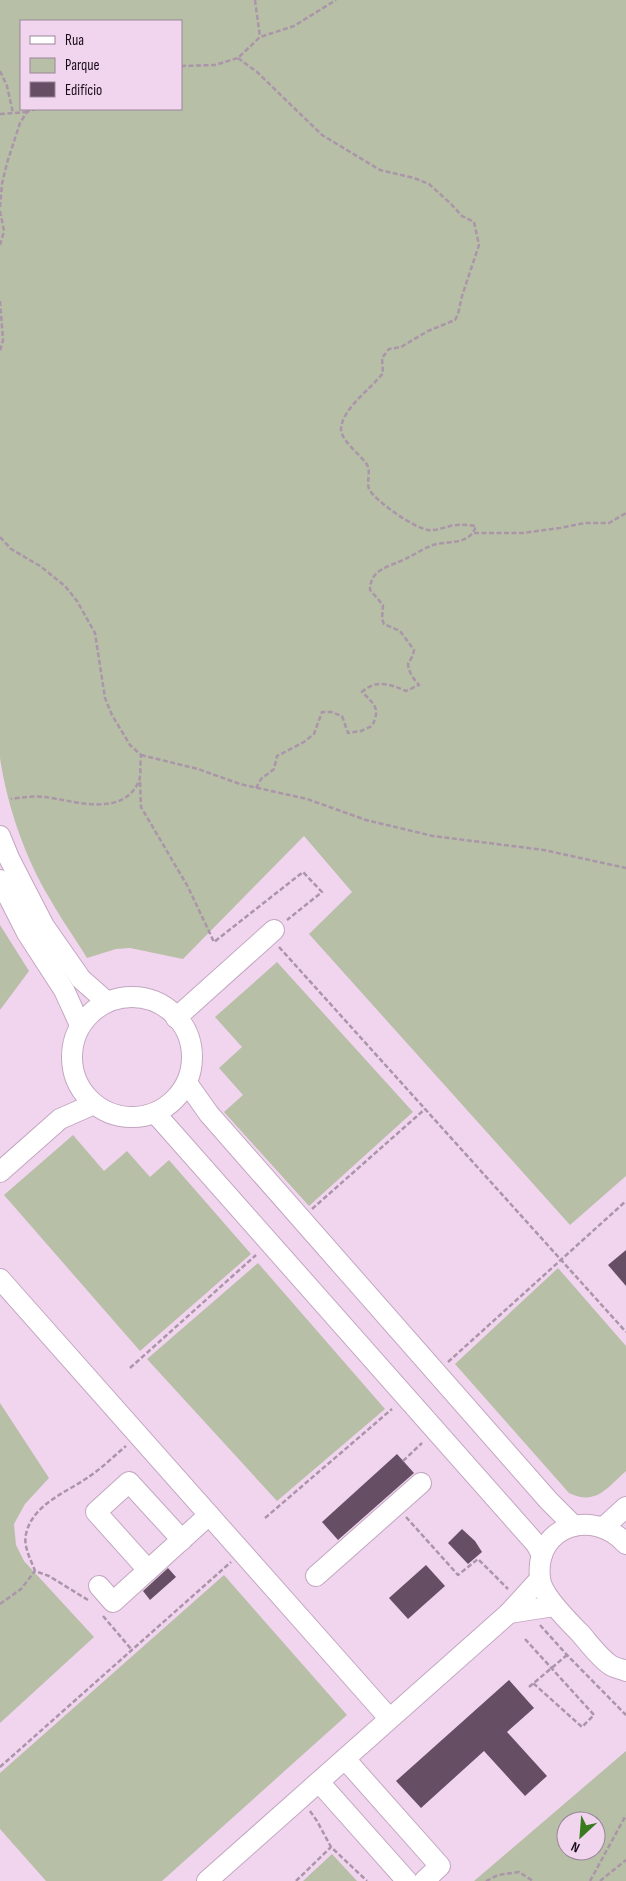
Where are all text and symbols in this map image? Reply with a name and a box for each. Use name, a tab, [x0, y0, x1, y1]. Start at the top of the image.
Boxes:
legend	[20, 20, 182, 110]
text: Rua	[65, 31, 84, 50]
text: Parque	[65, 56, 100, 75]
text: Edifício	[65, 81, 102, 100]
north arrow	[556, 1811, 606, 1861]
text: N	[568, 1838, 583, 1857]

